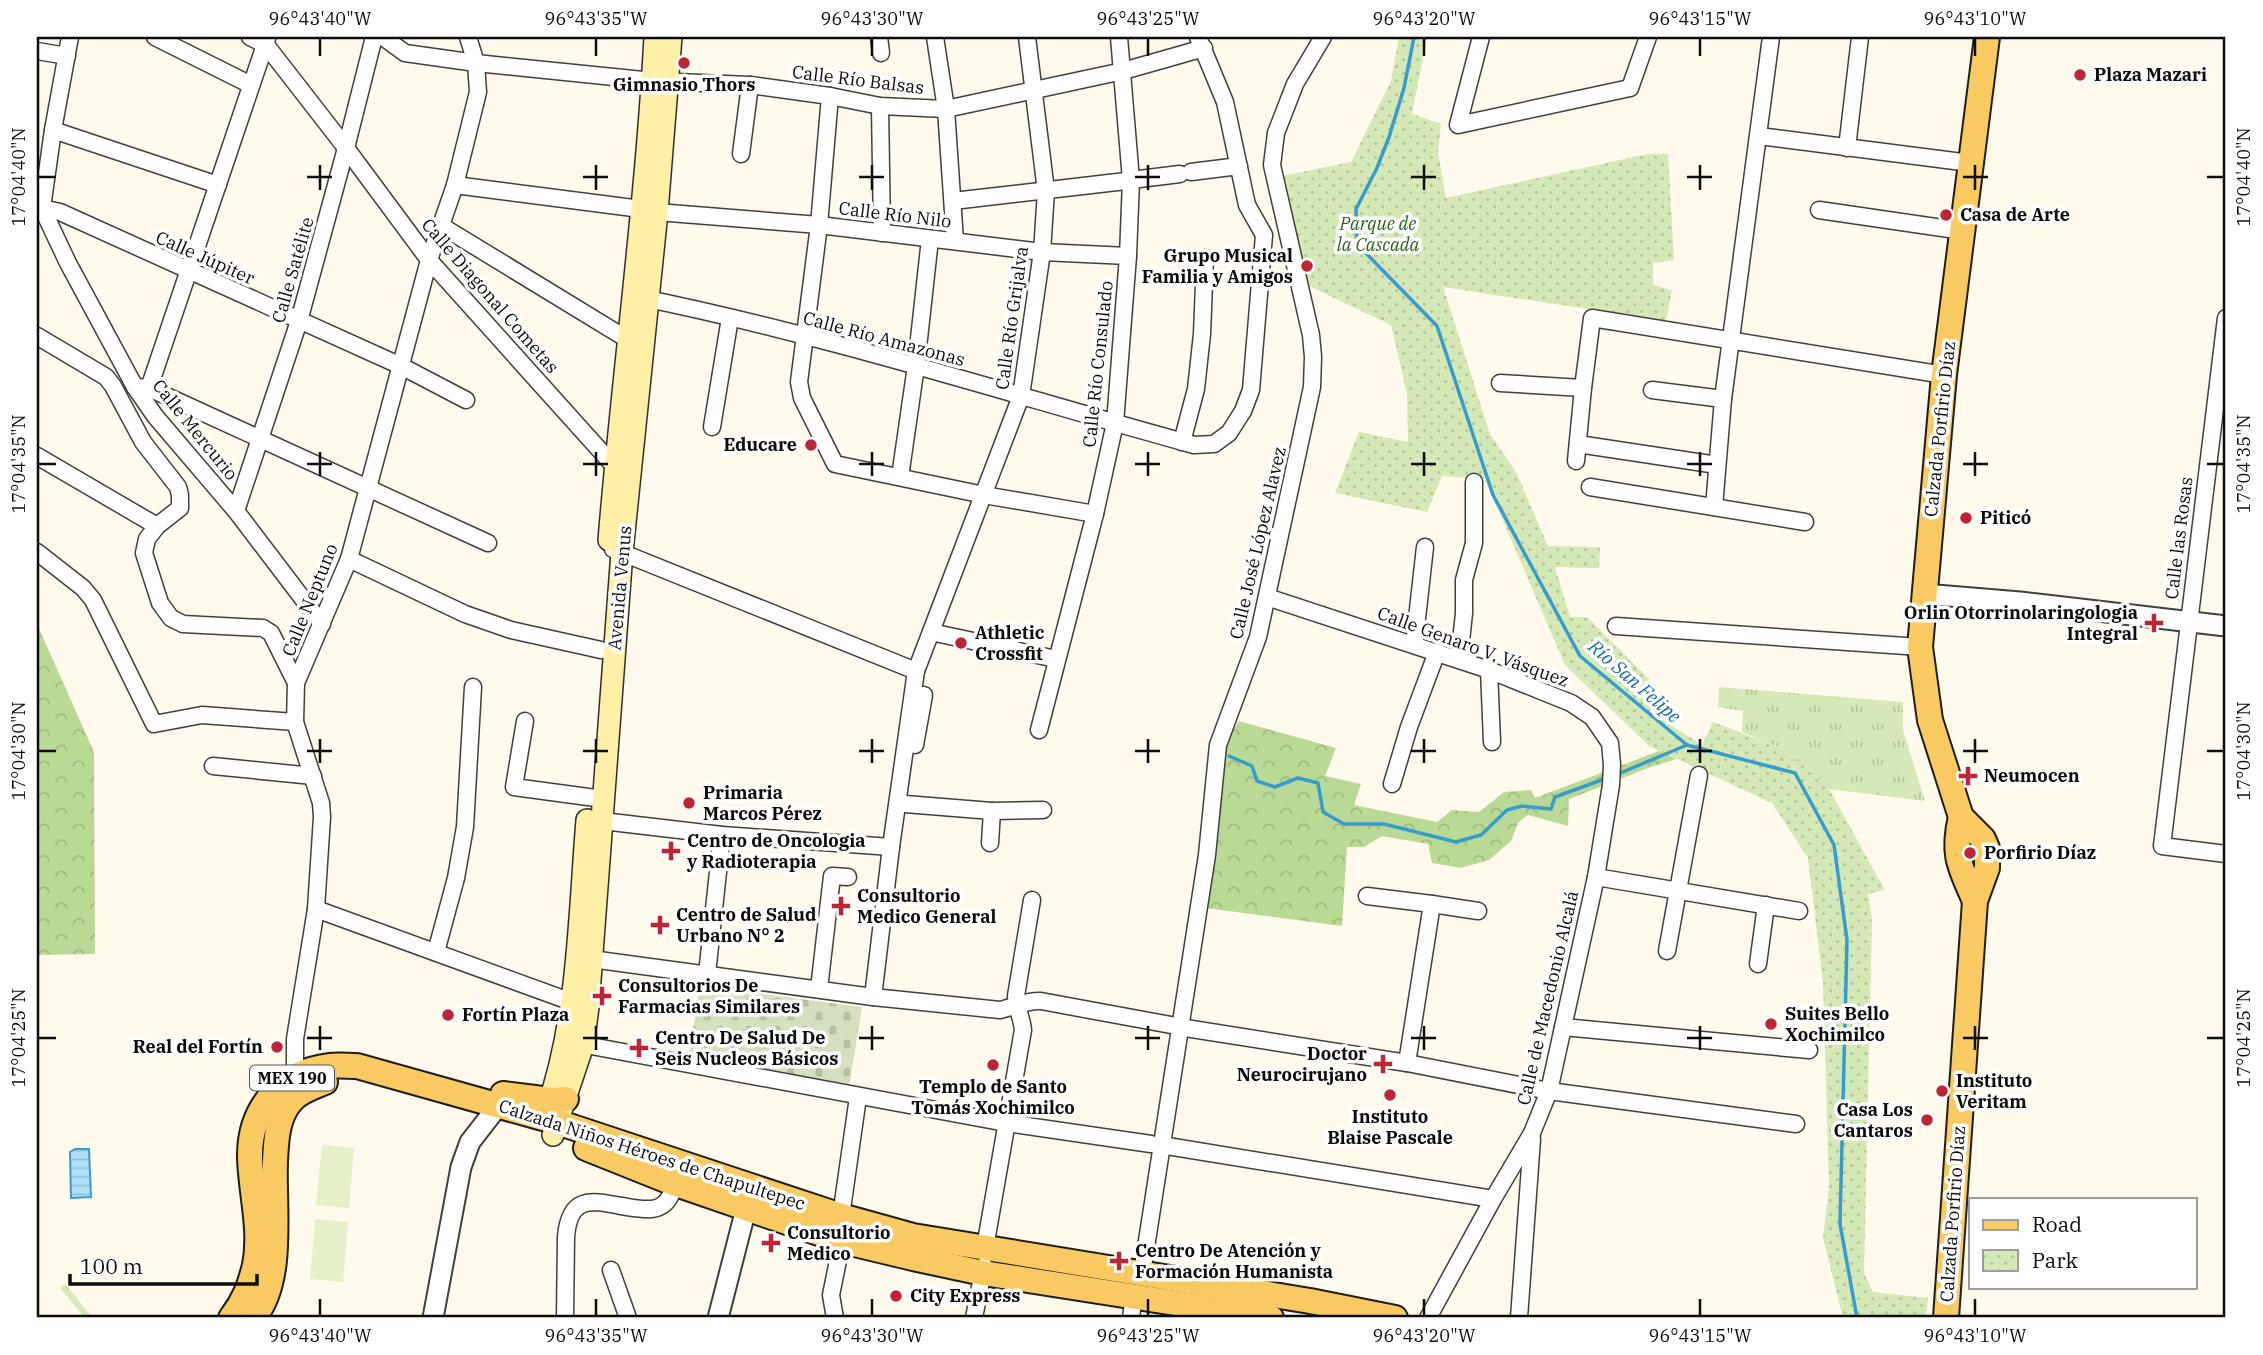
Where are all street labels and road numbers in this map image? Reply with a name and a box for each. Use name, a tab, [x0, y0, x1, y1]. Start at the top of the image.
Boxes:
street label: Calle Río Balsas	[791, 60, 925, 99]
street label: Calle Río Nilo	[837, 196, 953, 233]
street label: Calle Diagonal Cometas	[417, 213, 564, 378]
street label: Calle Satélite	[266, 214, 319, 326]
street label: Calle Júpiter	[152, 225, 258, 290]
street label: Calle Río Grijalva	[990, 245, 1033, 391]
street label: Calle Río Consulado	[1077, 279, 1118, 448]
street label: Calle Río Amazonas	[801, 306, 968, 371]
street label: Calzada Porfirio Díaz	[1919, 340, 1960, 518]
street label: Calle Mercurio	[148, 374, 243, 485]
street label: Calle José López Alavez	[1224, 444, 1291, 641]
street label: Calle las Rosas	[2160, 475, 2197, 601]
street label: Avenida Venus	[603, 525, 636, 651]
street label: Calle Neptuno	[276, 540, 343, 660]
street label: Calle Genaro V. Vásquez	[1374, 601, 1572, 692]
street label: Calle de Macedonio Alcalá	[1512, 888, 1583, 1107]
road number: MEX 190	[250, 1066, 334, 1090]
street label: Calzada Niños Héroes de Chapultepec	[496, 1094, 808, 1215]
street label: Calzada Porfirio Díaz	[1935, 1125, 1970, 1303]

